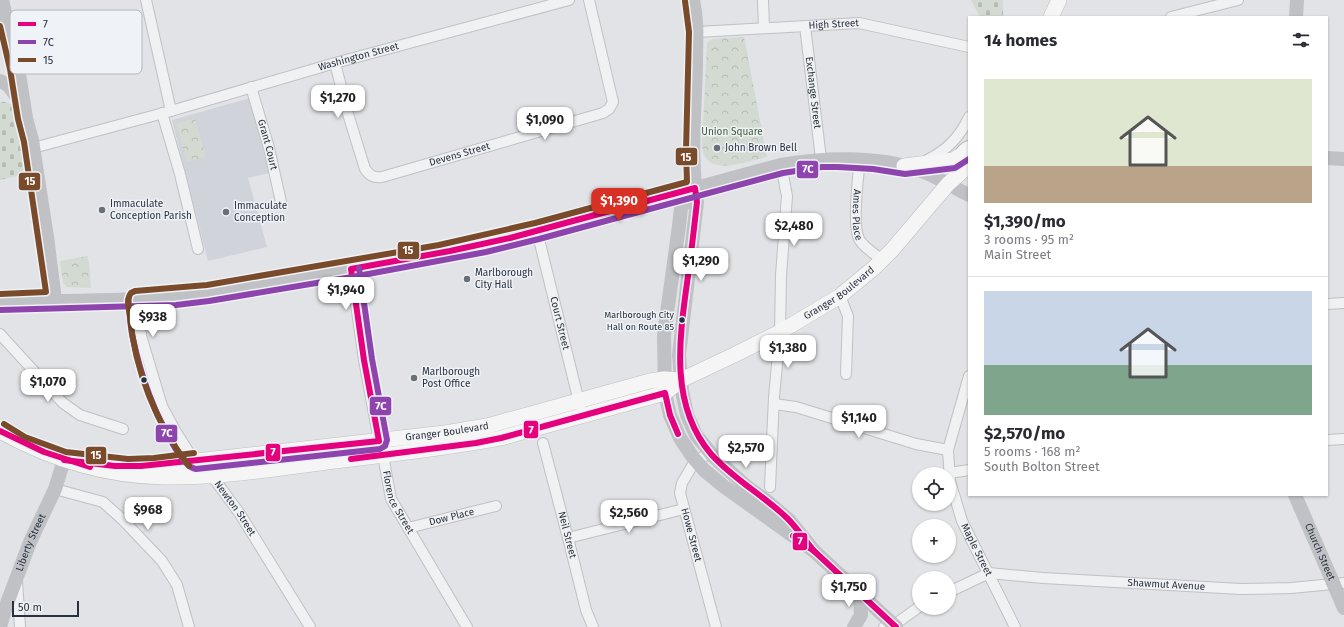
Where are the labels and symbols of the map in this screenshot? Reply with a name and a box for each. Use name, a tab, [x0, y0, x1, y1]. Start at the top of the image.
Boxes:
legend	[10, 10, 142, 74]
street label: High Street	[808, 17, 860, 32]
text: 7	[43, 18, 48, 31]
text: 7C	[43, 36, 54, 49]
street label: Washington Street	[317, 40, 400, 74]
text: 15	[43, 54, 54, 67]
street label: Exchange Street	[803, 56, 823, 130]
pin: $1,270	[305, 85, 371, 119]
pin: $1,090	[512, 107, 578, 141]
street label: Grant Court	[255, 118, 280, 172]
park label: Union Square	[701, 126, 763, 138]
street label: Devens Street	[428, 140, 492, 169]
place label: John Brown Bell	[725, 142, 797, 154]
marker: John Brown Bell	[712, 143, 722, 153]
line badge: 15	[675, 147, 698, 166]
text: 15	[681, 151, 692, 164]
line badge: 7C	[796, 160, 819, 179]
text: 7C	[802, 163, 814, 176]
line badge: 15	[18, 172, 41, 191]
text: 15	[25, 175, 36, 188]
pin: $1,390	[586, 188, 652, 222]
street label: Ames Place	[850, 189, 865, 242]
place label: Immaculate Conception Parish	[110, 198, 192, 222]
place label: Immaculate Conception	[234, 200, 287, 224]
marker: Immaculate Conception Parish	[97, 205, 107, 215]
marker: Immaculate Conception	[221, 207, 231, 217]
pin: $2,480	[761, 213, 827, 247]
line badge: 15	[397, 241, 420, 260]
text: 15	[403, 244, 414, 257]
pin: $1,290	[668, 248, 734, 282]
street label: Granger Boulevard	[802, 264, 877, 322]
place label: Marlborough City Hall	[475, 267, 533, 291]
marker: Marlborough City Hall	[462, 274, 472, 284]
pin: $1,940	[313, 277, 379, 311]
street label: Court Street	[547, 295, 572, 351]
pin: $938	[129, 304, 177, 338]
place label: Marlborough City Hall on Route 85	[604, 310, 675, 332]
marker: Marlborough City Hall on Route 85	[677, 315, 687, 325]
pin: $1,380	[755, 335, 821, 369]
place label: Marlborough Post Office	[422, 366, 480, 390]
pin: $1,070	[15, 369, 81, 403]
marker: Marlborough Post Office	[409, 373, 419, 383]
unlabelled marker	[139, 375, 149, 385]
line badge: 7C	[369, 396, 392, 416]
text: 7C	[375, 400, 387, 413]
pin: $1,140	[826, 405, 892, 439]
street label: Granger Boulevard	[405, 420, 490, 443]
line badge: 7	[523, 420, 539, 439]
line badge: 7C	[155, 424, 178, 443]
text: 7	[528, 424, 534, 437]
text: 7C	[161, 427, 173, 440]
pin: $2,570	[713, 435, 779, 469]
line badge: 7	[265, 443, 281, 462]
line badge: 15	[85, 446, 107, 465]
text: 7	[270, 446, 276, 459]
text: 15	[91, 449, 102, 462]
street label: Florence Street	[380, 470, 417, 536]
street label: Newton Street	[212, 478, 258, 539]
pin: $968	[124, 497, 172, 531]
pin: $2,560	[596, 500, 662, 534]
street label: Dow Place	[428, 506, 476, 529]
street label: Howe Street	[678, 507, 704, 563]
street label: Neil Street	[555, 510, 579, 560]
street label: Liberty Street	[14, 512, 49, 573]
street label: Church Street	[1302, 521, 1338, 583]
street label: Maple Street	[958, 522, 995, 579]
line badge: 7	[792, 532, 808, 551]
text: 7	[797, 535, 803, 548]
pin: $1,750	[816, 574, 882, 608]
street label: Shawmut Avenue	[1127, 577, 1205, 593]
scale bar	[12, 599, 79, 618]

